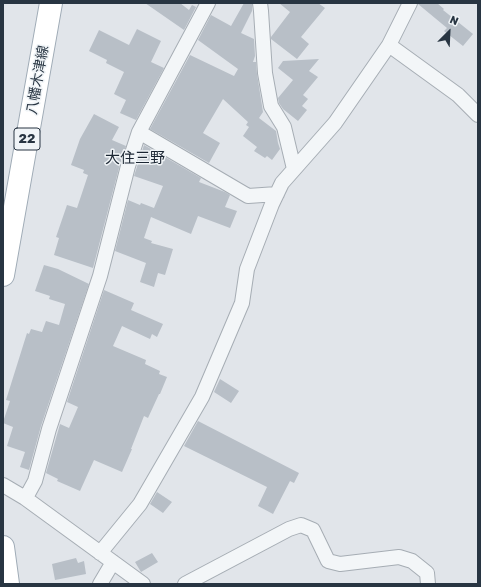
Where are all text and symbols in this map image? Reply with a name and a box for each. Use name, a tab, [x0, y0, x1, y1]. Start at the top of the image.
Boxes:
north arrow	[429, 12, 469, 52]
text: N	[448, 13, 460, 28]
street label: 八幡木津線	[24, 44, 52, 116]
road number: 22	[14, 128, 40, 150]
district label: 大住三野	[105, 150, 165, 168]

